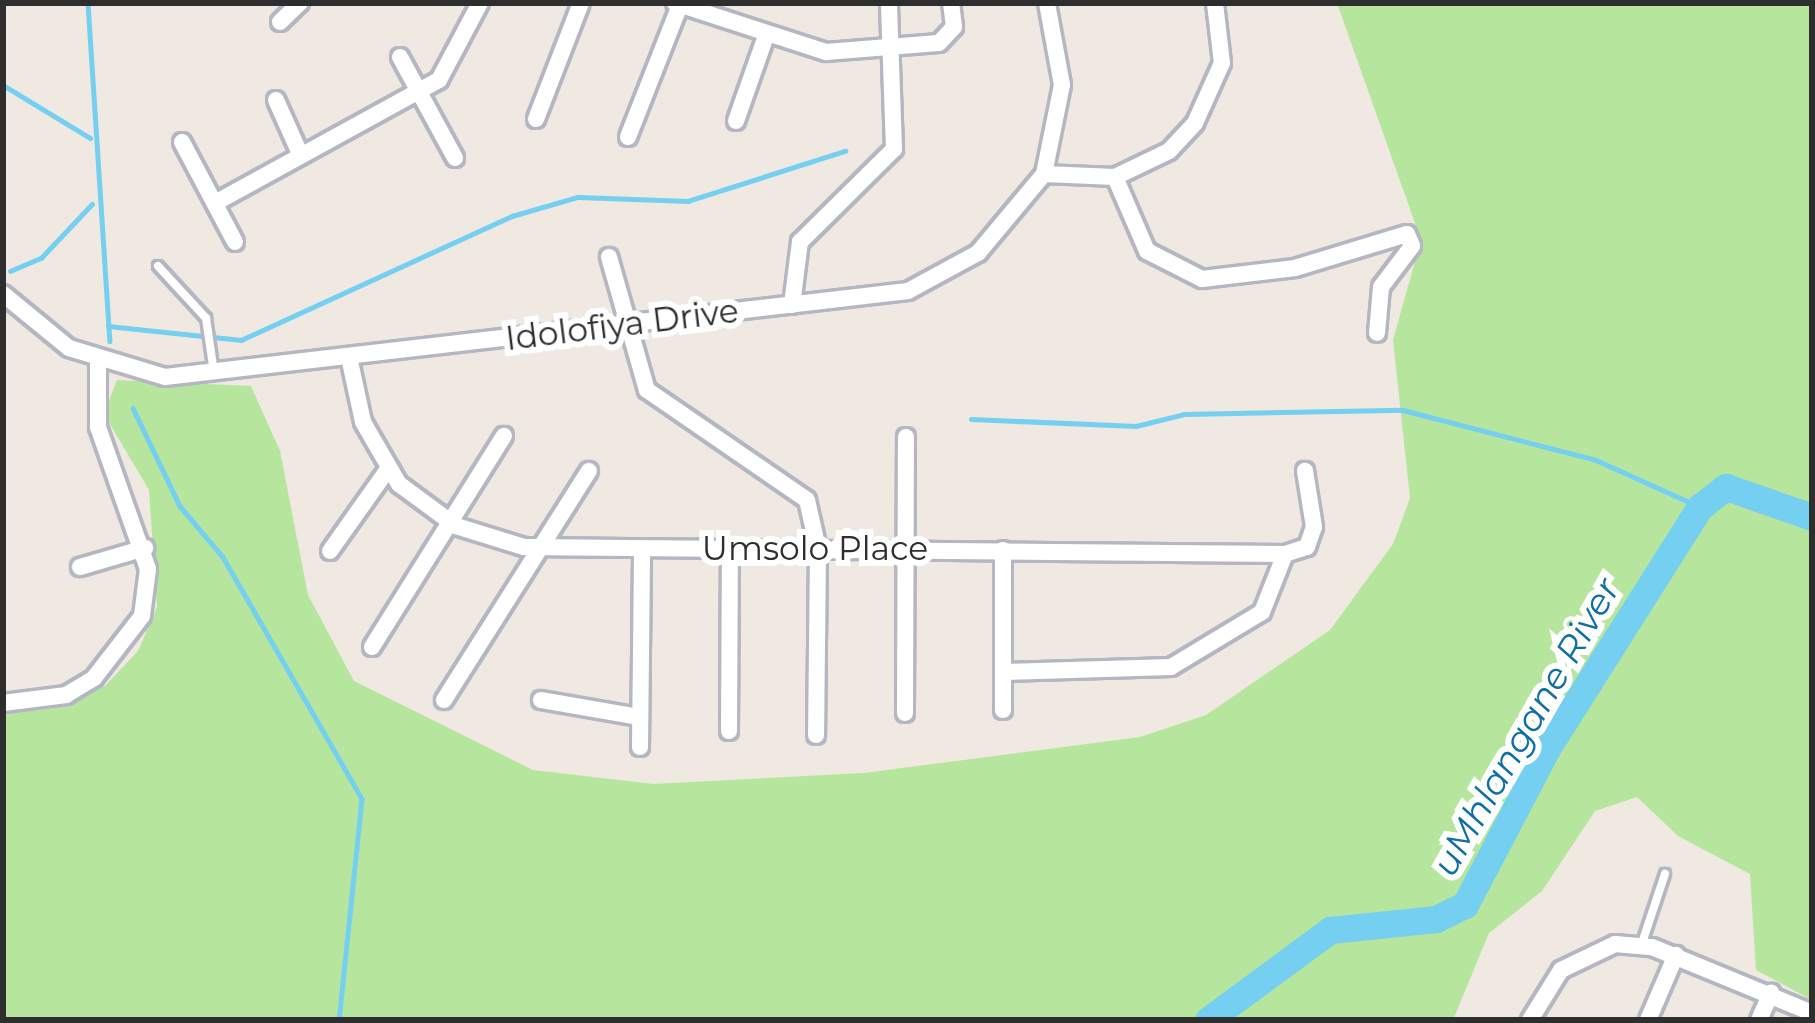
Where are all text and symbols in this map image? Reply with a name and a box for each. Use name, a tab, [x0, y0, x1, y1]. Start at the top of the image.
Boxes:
street label: Idolofiya Drive	[503, 291, 741, 359]
street label: Umsolo Place	[702, 529, 928, 569]
water label: uMhlangane River	[1423, 570, 1629, 884]

